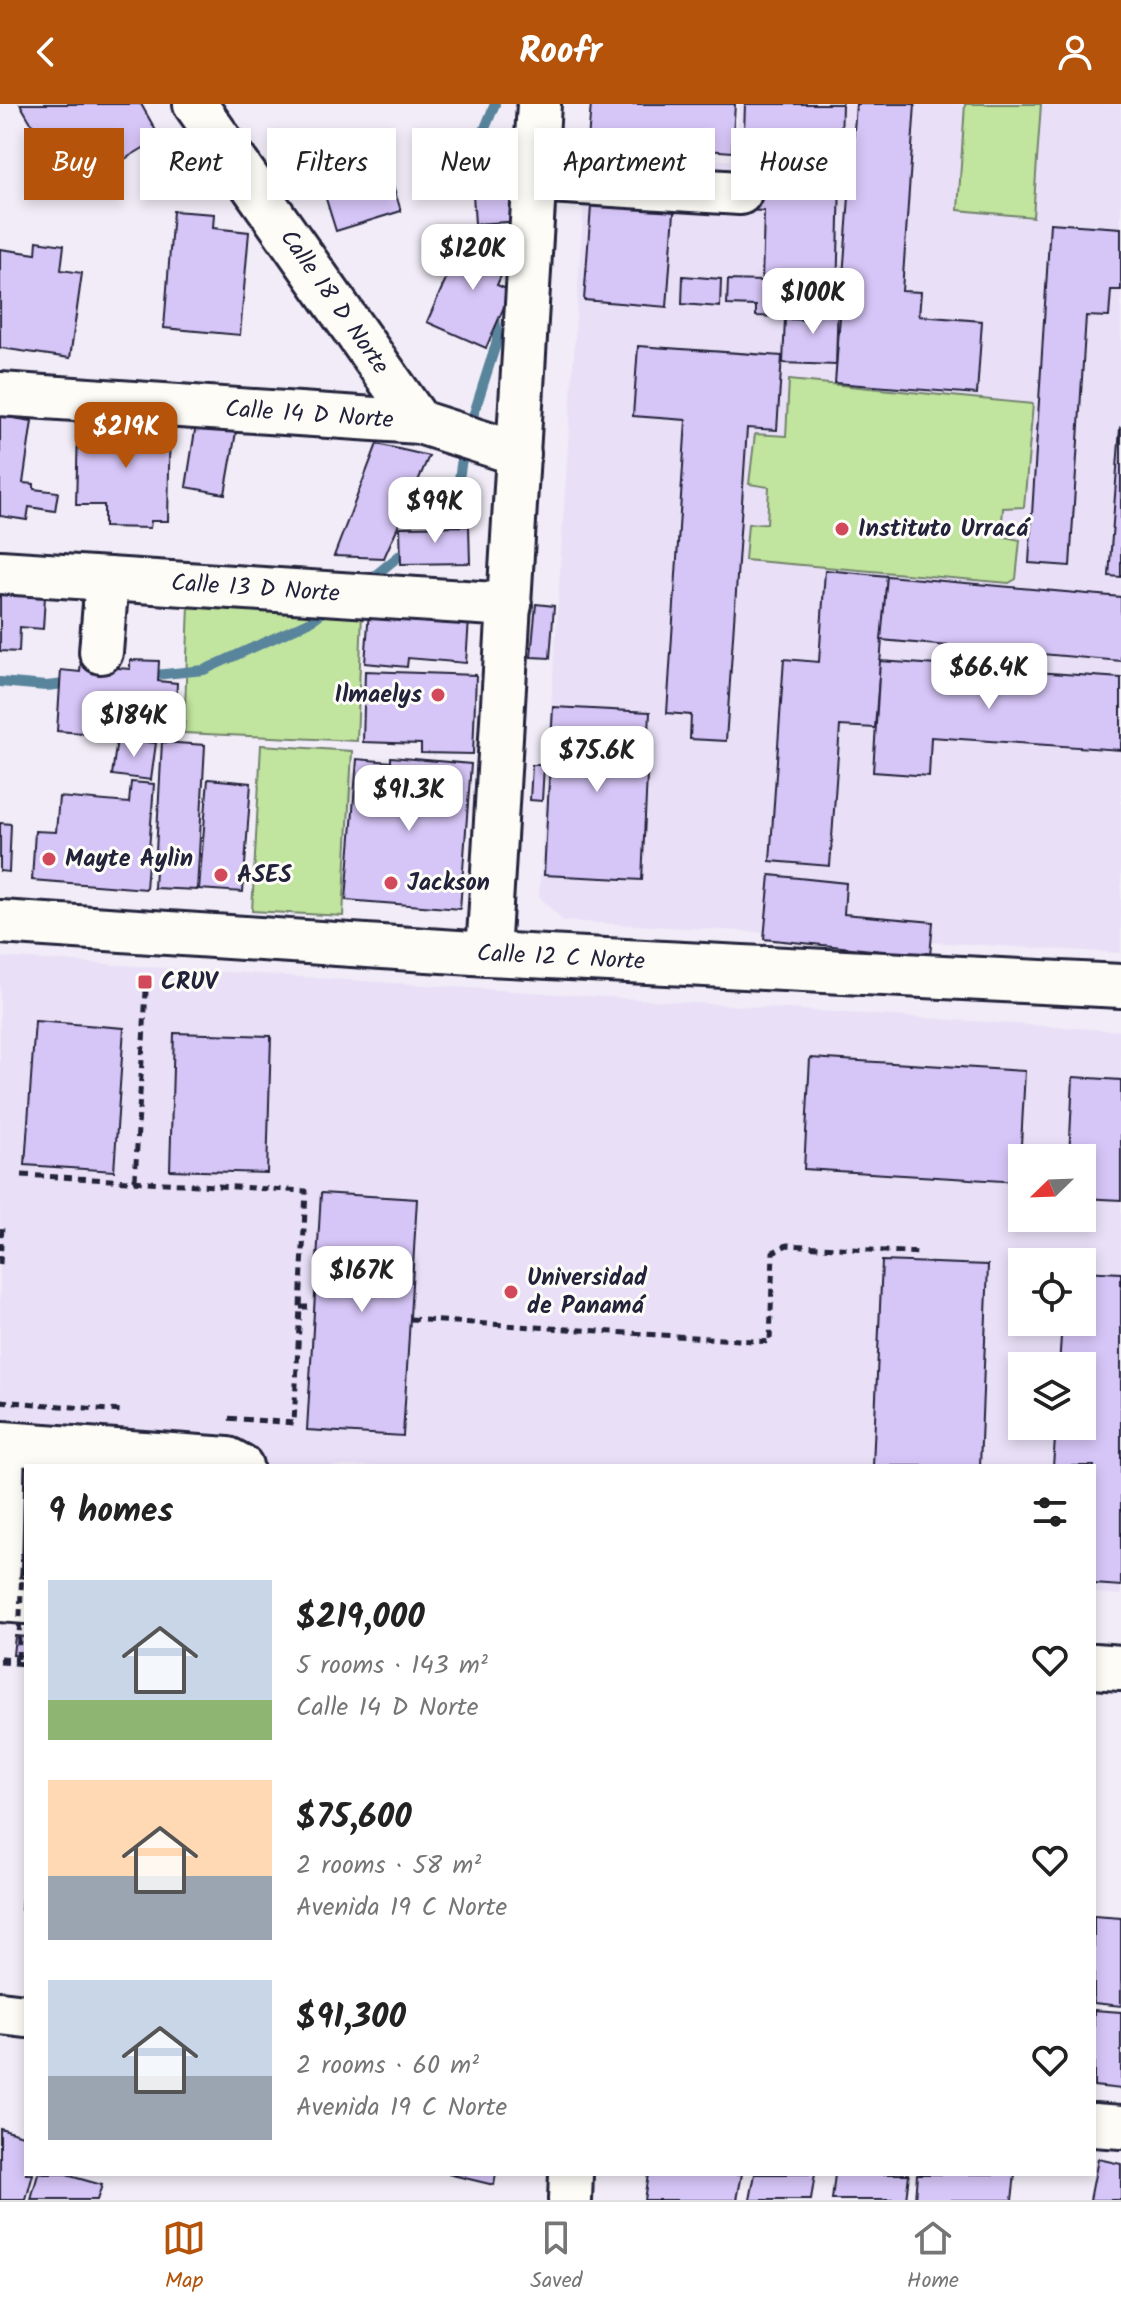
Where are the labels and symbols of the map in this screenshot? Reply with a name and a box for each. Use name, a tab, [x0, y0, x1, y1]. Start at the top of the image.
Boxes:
street label: Calle 18 D Norte	[270, 221, 399, 383]
pin: $120K	[417, 224, 529, 292]
pin: $100K	[757, 268, 869, 336]
street label: Calle 14 D Norte	[224, 390, 395, 440]
pin: $219K	[70, 402, 182, 470]
pin: $99K	[388, 477, 482, 545]
place label: Instituto Urracá	[858, 510, 1031, 549]
marker: Instituto Urracá	[833, 520, 851, 538]
street label: Calle 13 D Norte	[170, 564, 341, 613]
pin: $66.4K	[924, 643, 1054, 711]
place label: Ilmaelys	[335, 676, 422, 715]
marker: Ilmaelys	[429, 686, 447, 704]
pin: $184K	[78, 691, 190, 759]
pin: $75.6K	[532, 726, 662, 794]
pin: $91.3K	[344, 765, 474, 833]
place label: Mayte Aylin	[65, 840, 193, 879]
marker: Mayte Aylin	[40, 850, 58, 868]
place label: ASES	[237, 856, 293, 895]
place label: Jackson	[407, 864, 490, 903]
marker: ASES	[212, 866, 230, 884]
marker: Jackson	[382, 874, 400, 892]
street label: Calle 12 C Norte	[476, 934, 646, 981]
place label: CRUV	[161, 963, 220, 1002]
marker: CRUV	[136, 973, 154, 991]
north arrow	[1008, 1144, 1096, 1232]
pin: $167K	[306, 1246, 418, 1314]
place label: Universidad de Panamá	[527, 1259, 648, 1326]
marker: Universidad de Panamá	[502, 1283, 520, 1301]

